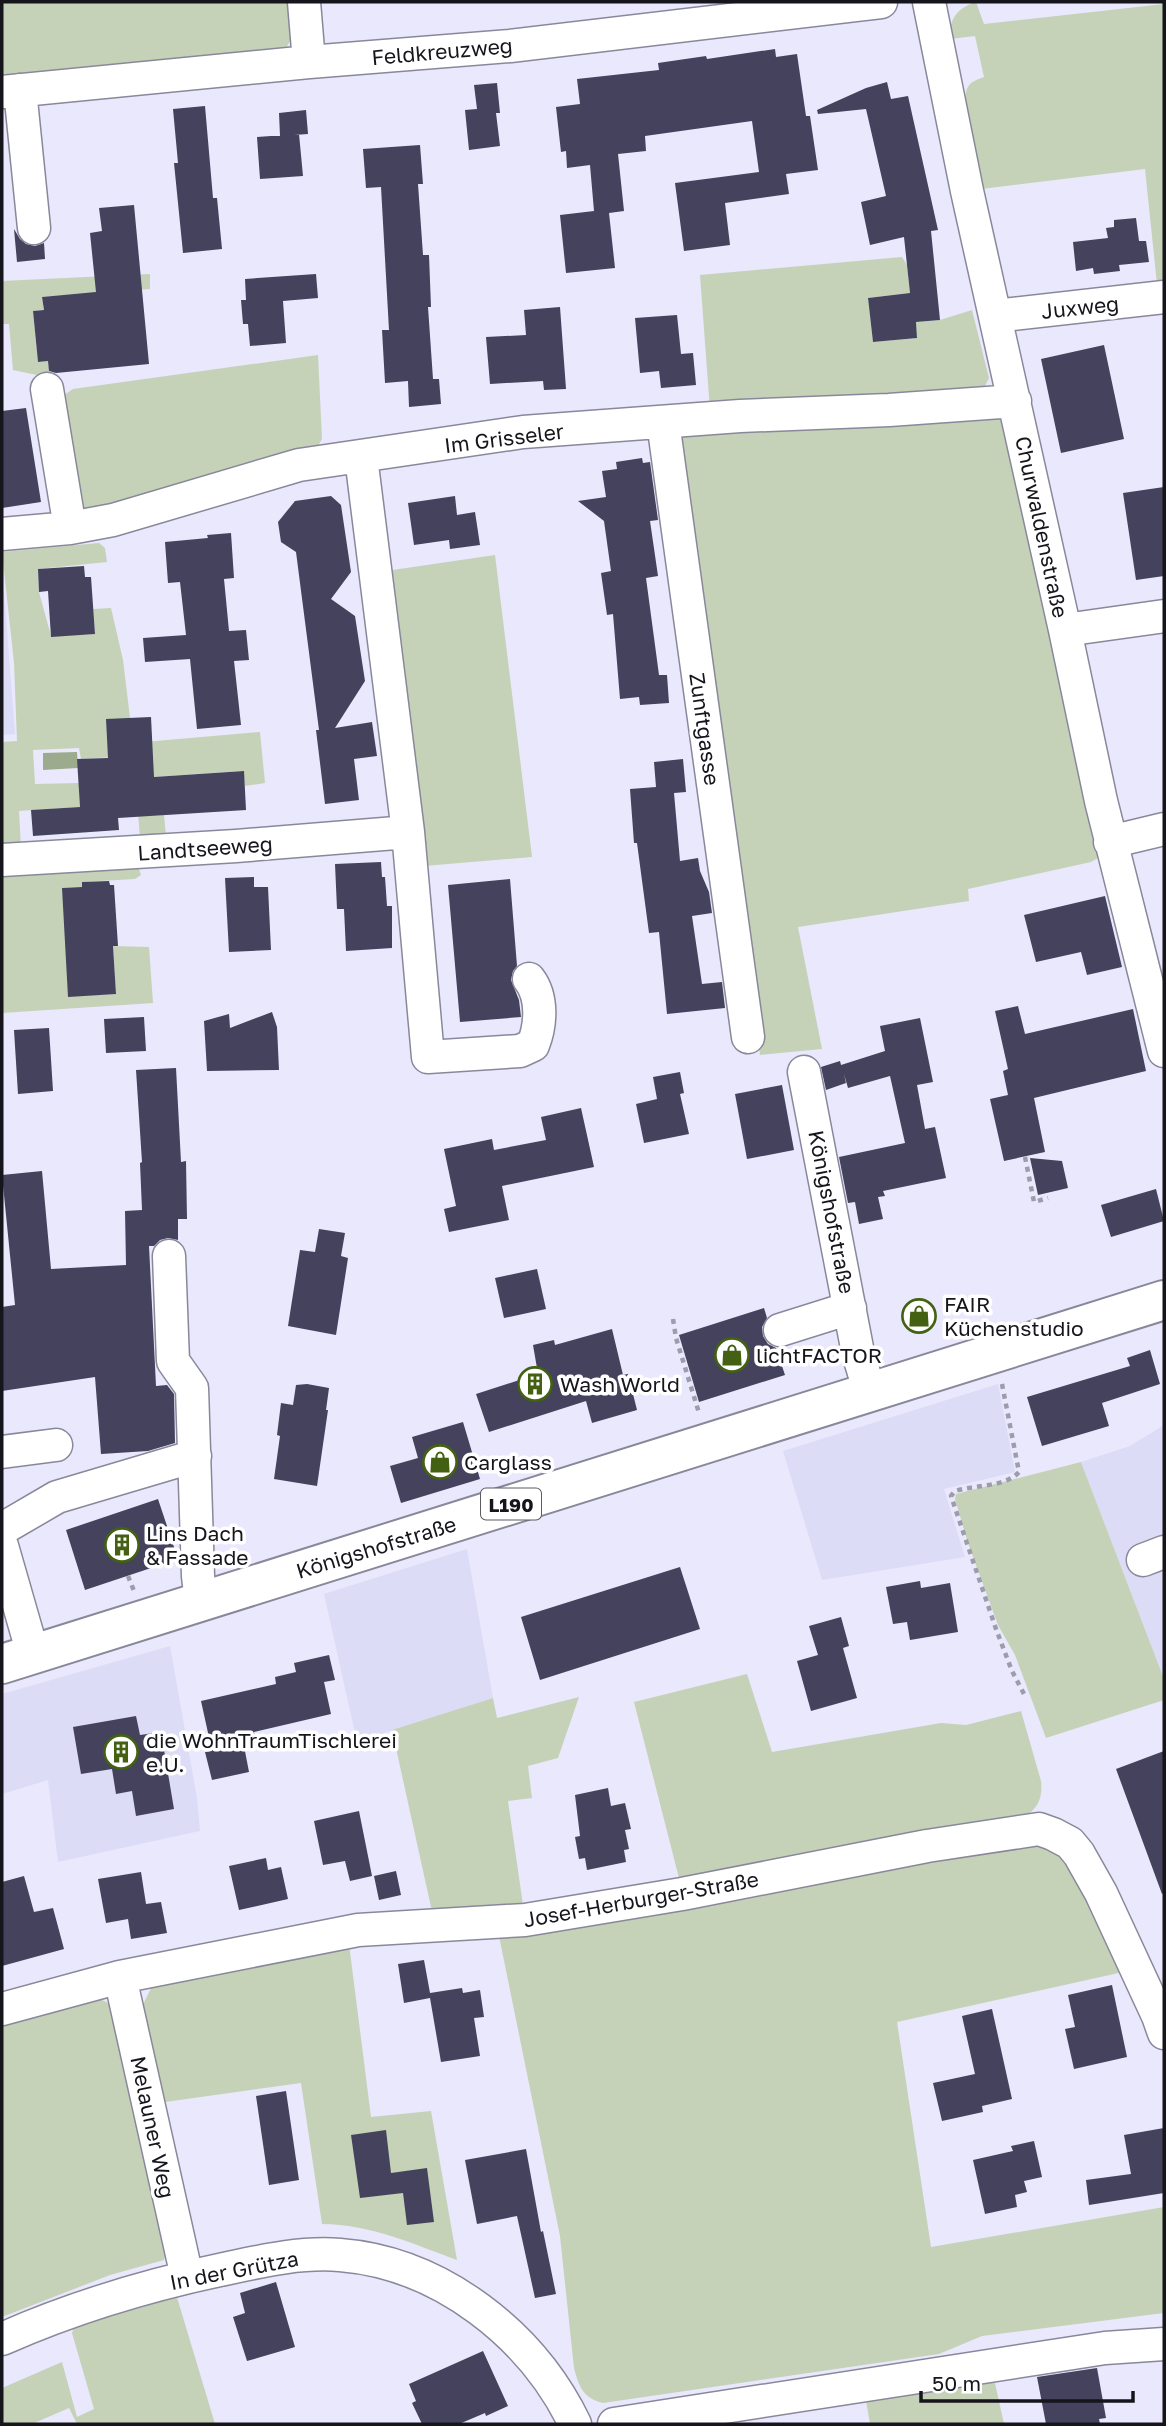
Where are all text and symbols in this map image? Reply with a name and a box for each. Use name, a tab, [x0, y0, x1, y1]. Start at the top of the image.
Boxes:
street label: Feldkreuzweg	[370, 32, 514, 70]
street label: Juxweg	[1040, 290, 1120, 324]
street label: Im Grisseler	[443, 418, 565, 458]
street label: Churwaldenstraße	[1010, 434, 1074, 620]
street label: Zunftgasse	[684, 671, 726, 787]
street label: Landtseeweg	[137, 830, 273, 866]
street label: Königshofstraße	[803, 1128, 861, 1296]
place label: FAIR Küchenstudio	[944, 1291, 1084, 1341]
shop icon: FAIR Küchenstudio	[900, 1297, 938, 1335]
shop icon: lichtFACTOR	[713, 1336, 751, 1374]
place label: lichtFACTOR	[756, 1342, 882, 1368]
building icon: Wash World	[516, 1365, 554, 1403]
place label: Wash World	[560, 1371, 680, 1397]
shop icon: Carglass	[421, 1443, 459, 1481]
place label: Carglass	[464, 1449, 552, 1475]
road number: L190	[481, 1488, 541, 1520]
street label: Königshofstraße	[293, 1510, 459, 1584]
place label: Lins Dach & Fassade	[146, 1520, 248, 1570]
building icon: Lins Dach & Fassade	[103, 1526, 141, 1564]
place label: die WohnTraumTischlerei e.U.	[146, 1727, 397, 1777]
building icon: die WohnTraumTischlerei e.U.	[102, 1733, 140, 1771]
street label: Josef-Herburger-Straße	[521, 1866, 761, 1932]
street label: Melauner Weg	[125, 2054, 181, 2200]
street label: In der Grütza	[168, 2245, 300, 2295]
scale bar	[921, 2360, 1133, 2404]
text: 50 m	[932, 2370, 981, 2396]

